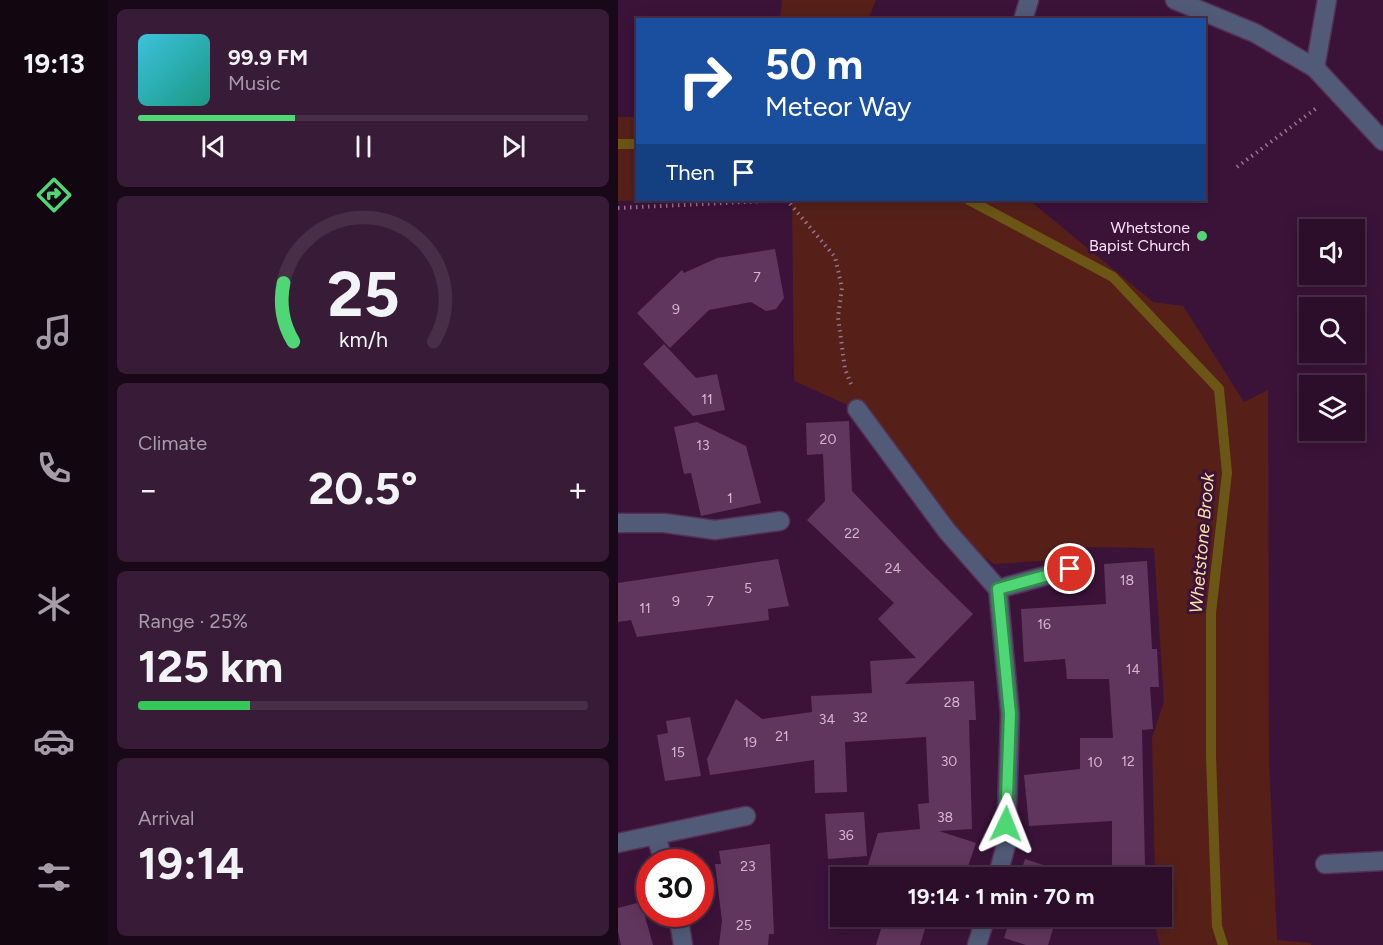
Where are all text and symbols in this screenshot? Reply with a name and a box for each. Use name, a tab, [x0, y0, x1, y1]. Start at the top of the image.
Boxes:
text: 50 m	[765, 39, 863, 90]
icon: right	[666, 42, 744, 120]
text: 99.9 FM	[228, 44, 308, 71]
text: 19:13	[23, 47, 85, 80]
text: Music	[228, 71, 281, 95]
text: Meteor Way	[765, 90, 912, 123]
icon: previous	[197, 130, 230, 163]
icon: pause	[347, 130, 380, 163]
icon: next	[497, 130, 530, 163]
icon: arrive	[727, 156, 760, 189]
text: Then	[666, 159, 715, 186]
icon: directions	[33, 174, 75, 216]
place label: Whetstone Bapist Church	[1089, 218, 1190, 255]
map controls	[1299, 219, 1365, 441]
button: sound	[1299, 219, 1365, 285]
marker: Whetstone Bapist Church	[1195, 229, 1209, 243]
text: 25	[327, 257, 399, 332]
house number: 7	[753, 269, 761, 286]
button: search	[1299, 297, 1365, 363]
house number: 9	[672, 301, 680, 318]
icon: music	[33, 311, 75, 353]
text: km/h	[339, 328, 387, 353]
button: layers	[1299, 375, 1365, 441]
house number: 11	[701, 391, 713, 408]
text: Climate	[138, 431, 207, 455]
house number: 20	[820, 431, 836, 448]
house number: 13	[696, 437, 710, 454]
icon: phone	[33, 447, 75, 489]
text: 20.5°	[308, 461, 418, 515]
text: −	[138, 470, 159, 509]
text: +	[567, 470, 588, 509]
water label: Whetstone Brook	[1185, 471, 1219, 614]
house number: 1	[727, 490, 733, 507]
house number: 22	[844, 525, 860, 542]
pin	[1044, 543, 1095, 594]
icon: arrive	[1053, 552, 1086, 585]
house number: 24	[885, 560, 902, 577]
house number: 18	[1120, 572, 1134, 589]
house number: 5	[744, 580, 752, 597]
icon: climate	[33, 583, 75, 625]
house number: 9	[672, 593, 680, 610]
house number: 7	[706, 593, 714, 610]
house number: 11	[639, 600, 651, 617]
text: Range · 25%	[138, 609, 248, 633]
house number: 16	[1037, 616, 1051, 633]
text: 125 km	[138, 639, 283, 693]
house number: 14	[1126, 661, 1141, 678]
house number: 28	[944, 694, 960, 711]
house number: 32	[852, 709, 868, 726]
house number: 34	[819, 711, 835, 728]
icon: car	[33, 720, 75, 762]
house number: 21	[775, 728, 789, 745]
house number: 19	[743, 734, 757, 751]
house number: 15	[671, 744, 685, 761]
house number: 30	[941, 753, 957, 770]
house number: 12	[1121, 753, 1135, 770]
house number: 10	[1088, 754, 1102, 771]
position arrow	[974, 792, 1038, 856]
text: Arrival	[138, 806, 194, 830]
house number: 38	[937, 809, 953, 826]
house number: 36	[838, 827, 854, 844]
text: 19:14	[138, 836, 244, 890]
speed limit sign: 30	[636, 849, 714, 927]
icon: filters	[33, 856, 75, 898]
house number: 23	[740, 858, 756, 875]
text: 19:14 · 1 min · 70 m	[907, 883, 1095, 910]
house number: 25	[736, 917, 752, 934]

